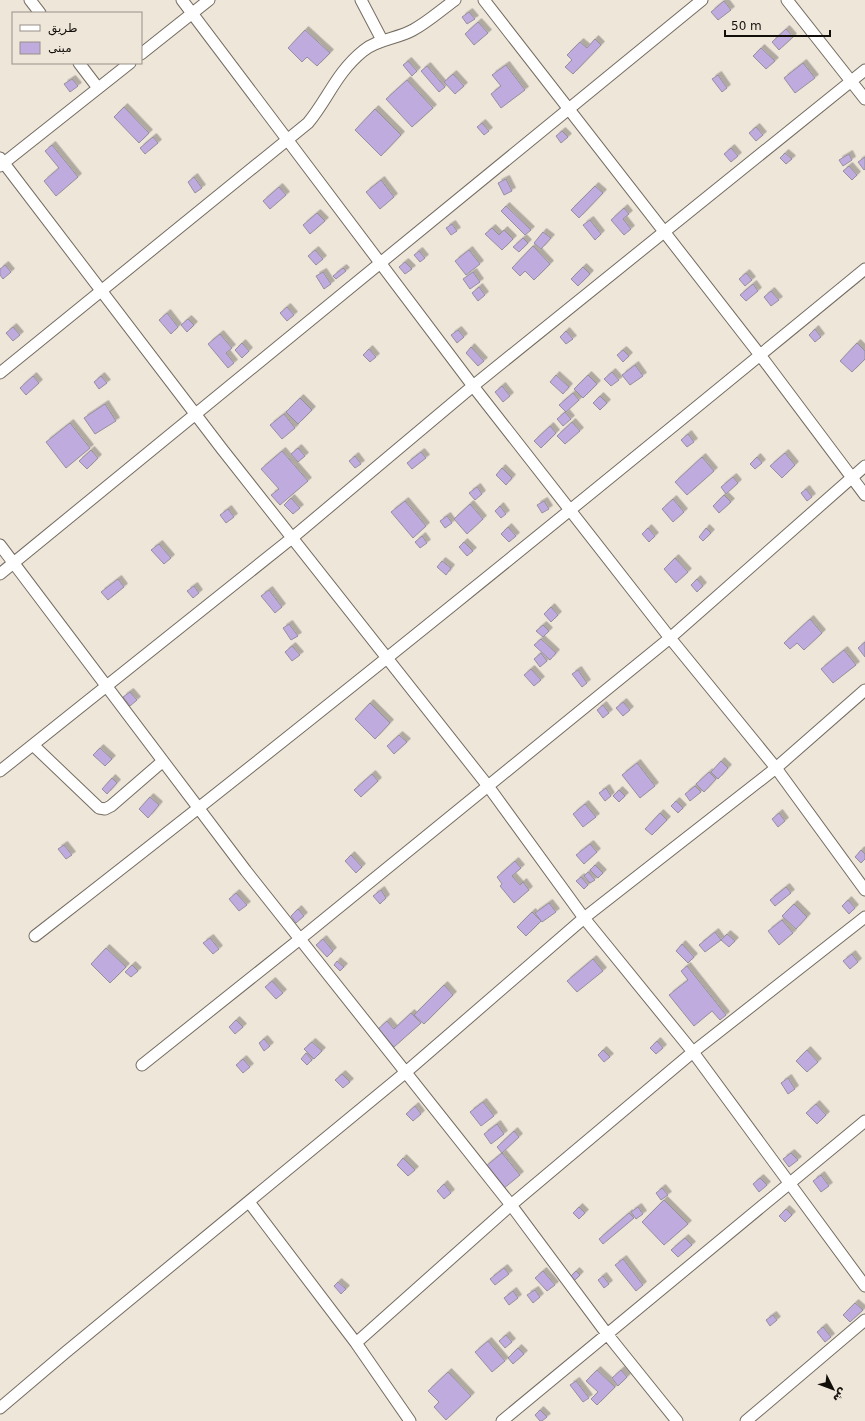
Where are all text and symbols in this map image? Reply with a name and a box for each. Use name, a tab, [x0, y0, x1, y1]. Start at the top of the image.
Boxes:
legend	[12, 12, 142, 64]
scale bar	[725, 12, 830, 38]
text: 50 m	[731, 19, 762, 33]
text: طريق	[48, 21, 78, 36]
text: مبنى	[48, 41, 72, 55]
north arrow	[813, 1369, 853, 1409]
text: ش	[830, 1385, 850, 1405]

